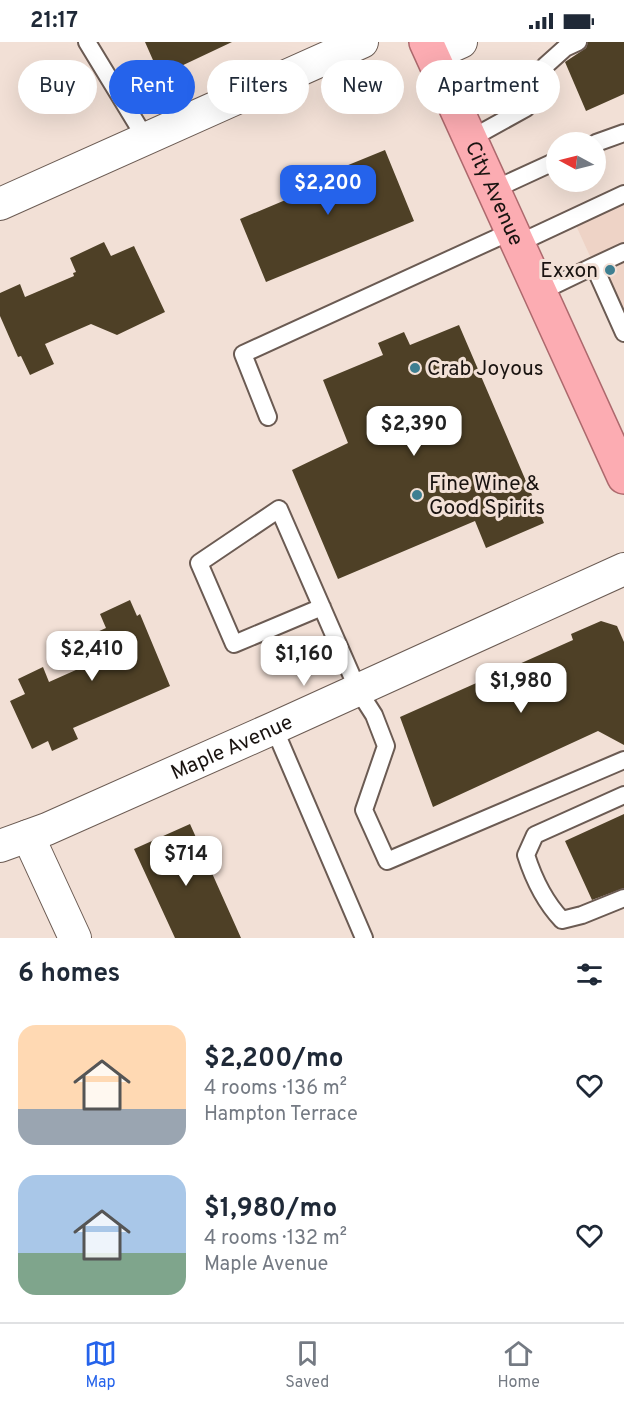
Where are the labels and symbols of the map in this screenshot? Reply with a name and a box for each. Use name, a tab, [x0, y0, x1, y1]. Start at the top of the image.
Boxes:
north arrow	[546, 132, 606, 192]
street label: City Avenue	[458, 137, 529, 250]
pin: $2,200	[279, 165, 377, 216]
place label: Exxon	[540, 258, 598, 285]
marker: Exxon	[603, 263, 617, 277]
place label: Crab Joyous	[427, 356, 544, 383]
marker: Crab Joyous	[408, 361, 422, 375]
pin: $2,390	[365, 406, 463, 457]
place label: Fine Wine & Good Spirits	[429, 471, 545, 522]
marker: Fine Wine & Good Spirits	[410, 488, 424, 502]
pin: $2,410	[43, 631, 141, 682]
pin: $1,160	[255, 636, 353, 687]
pin: $1,980	[472, 663, 570, 714]
street label: Maple Avenue	[167, 709, 297, 787]
pin: $714	[150, 836, 222, 887]

